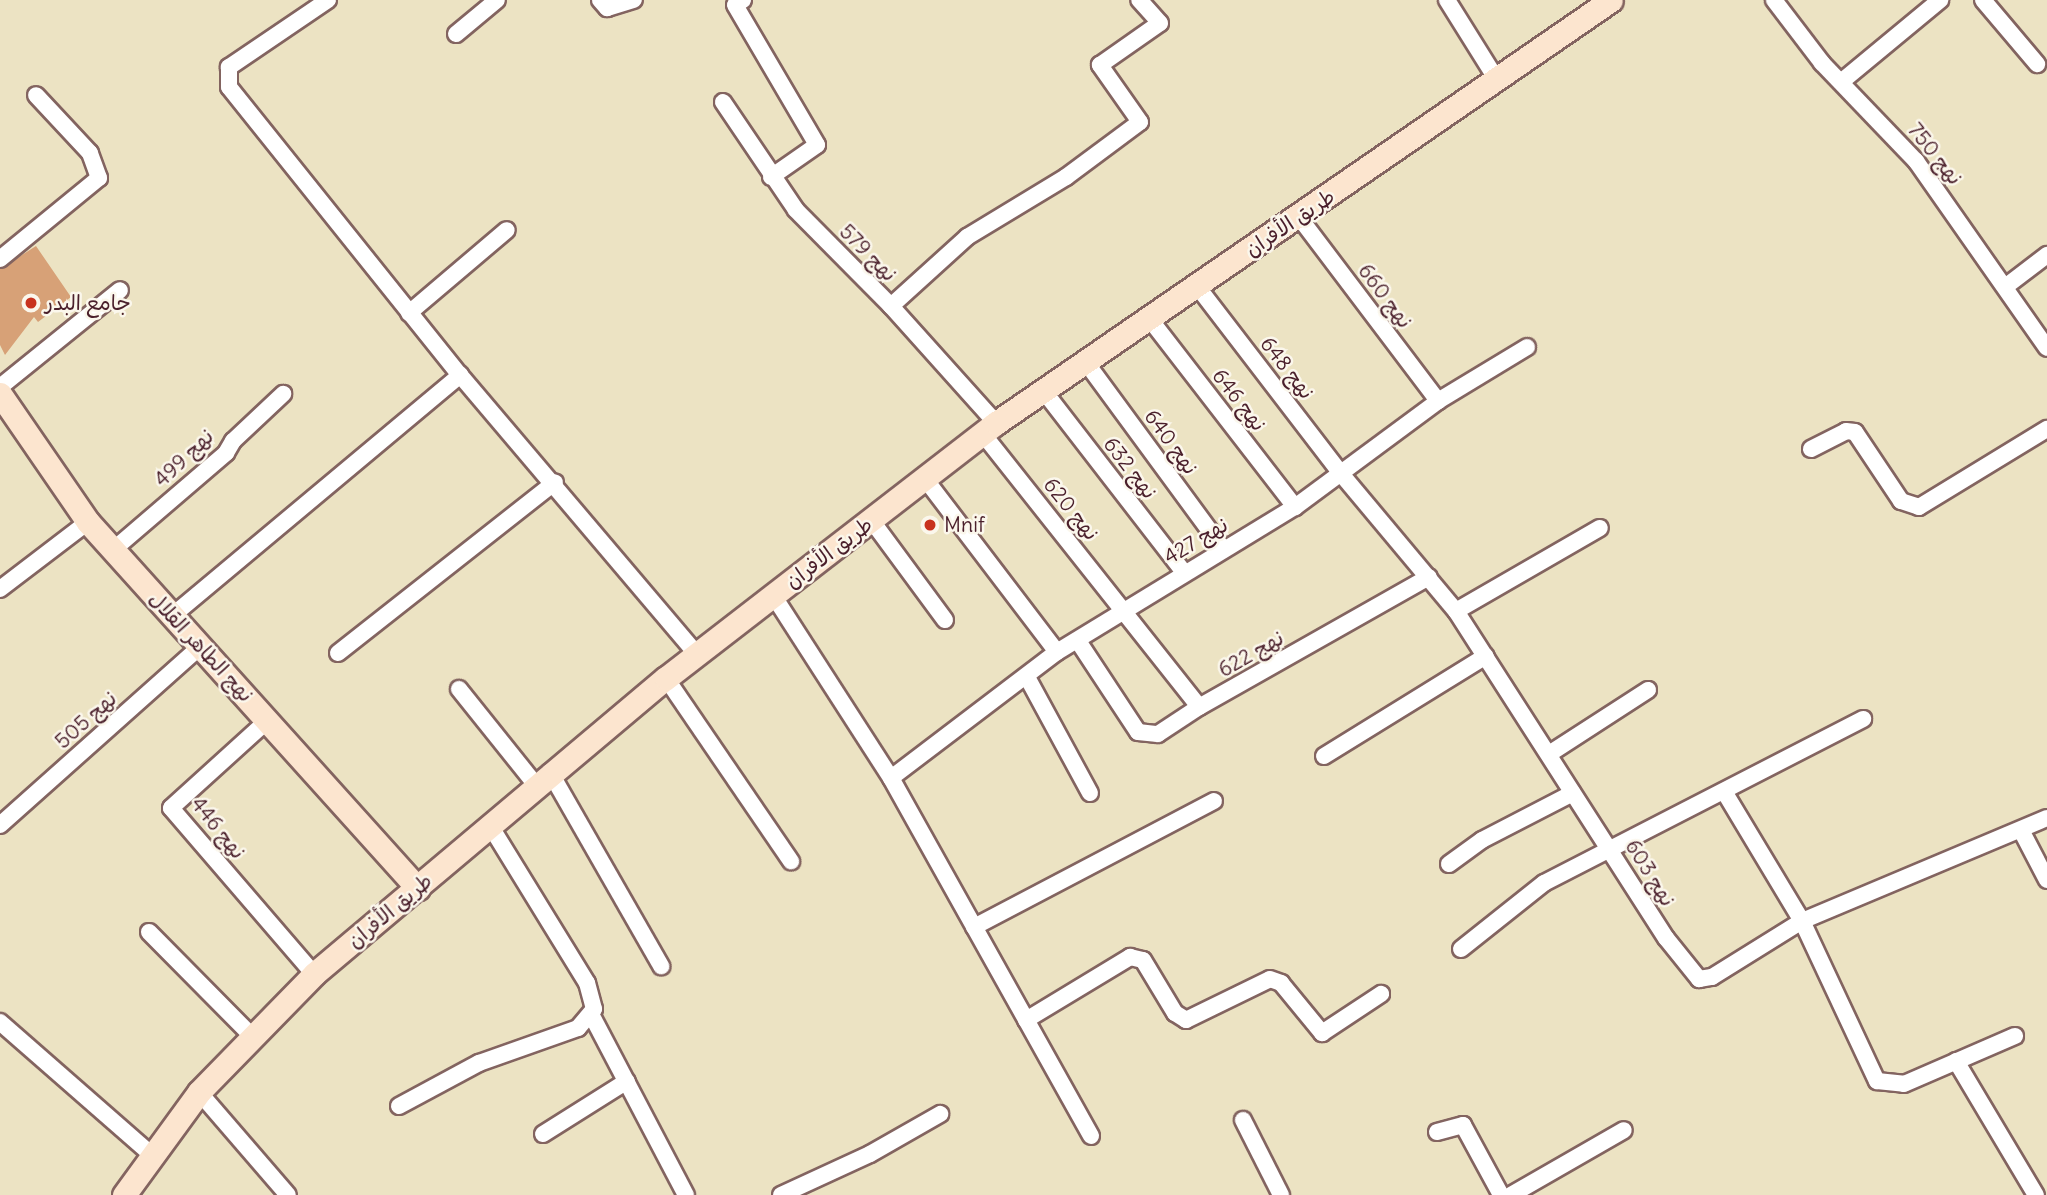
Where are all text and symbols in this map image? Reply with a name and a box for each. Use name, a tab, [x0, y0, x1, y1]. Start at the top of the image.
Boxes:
street label: نهج 750	[1902, 118, 1968, 190]
street label: طريق الأفران	[1240, 184, 1340, 262]
street label: نهج 579	[834, 219, 902, 287]
street label: نهج 660	[1353, 259, 1417, 333]
place label: جامع البدر	[45, 290, 131, 316]
marker: جامع البدر	[23, 295, 39, 311]
street label: نهج 648	[1255, 332, 1319, 404]
street label: نهج 646	[1207, 364, 1271, 436]
street label: نهج 640	[1139, 405, 1203, 479]
street label: نهج 499	[149, 424, 219, 492]
street label: نهج 632	[1098, 432, 1162, 504]
street label: نهج 620	[1038, 472, 1104, 546]
street label: طريق الأفران	[780, 512, 878, 594]
place label: Mnif	[944, 512, 985, 538]
street label: نهج 427	[1159, 512, 1233, 570]
marker: Mnif	[922, 517, 938, 533]
street label: نهج الطاهر القلال	[143, 587, 259, 707]
street label: نهج 622	[1214, 625, 1288, 683]
street label: نهج 505	[50, 686, 122, 754]
street label: نهج 446	[185, 792, 251, 864]
street label: نهج 603	[1620, 835, 1680, 911]
street label: طريق الأفران	[342, 868, 438, 954]

